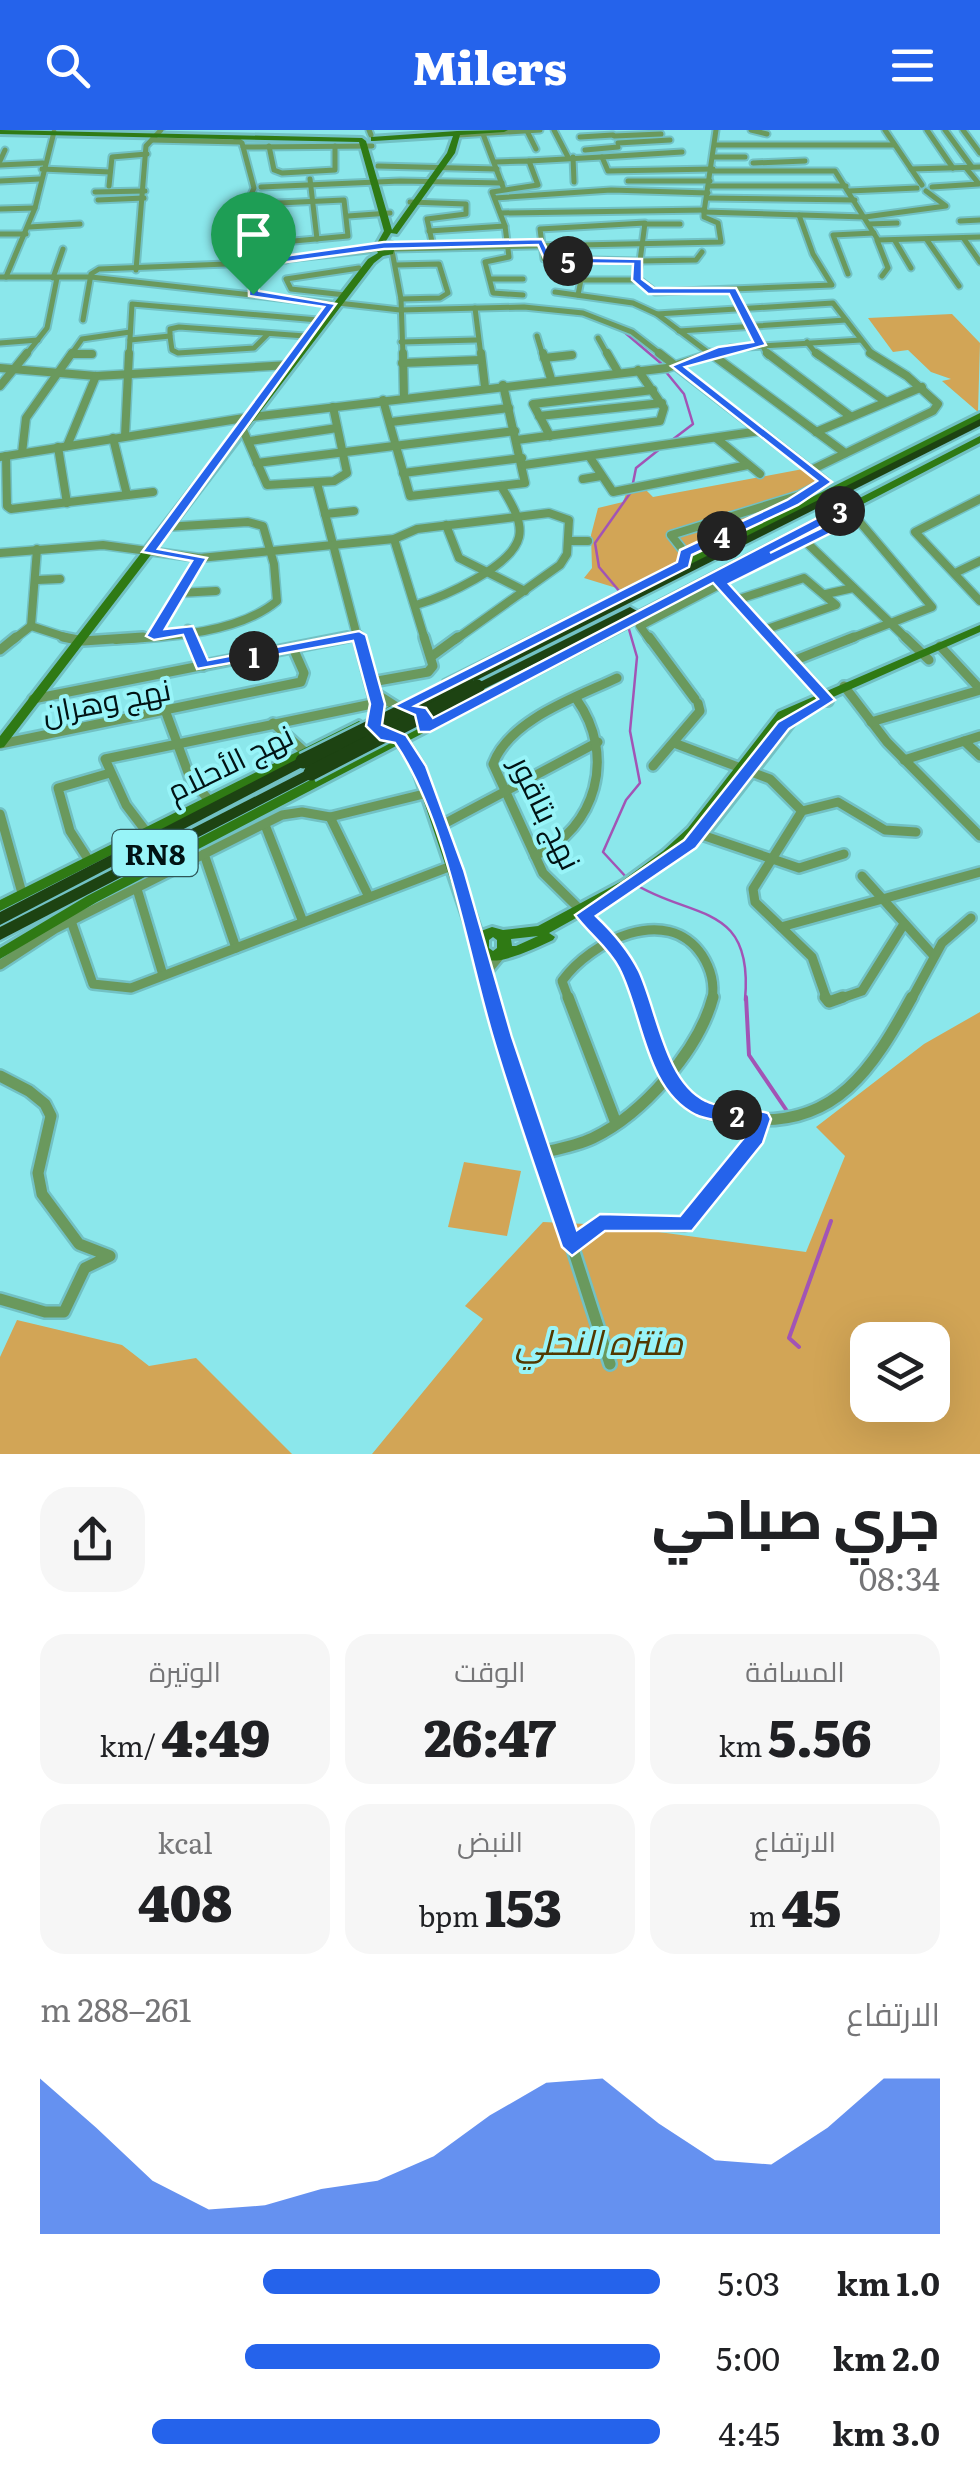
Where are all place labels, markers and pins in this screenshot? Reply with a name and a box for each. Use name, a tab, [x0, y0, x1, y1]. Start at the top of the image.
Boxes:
pin	[211, 192, 296, 295]
pin: 5	[543, 236, 593, 286]
pin: 3	[815, 486, 865, 536]
pin: 4	[697, 511, 747, 561]
pin: 1	[229, 631, 279, 681]
pin: 2	[712, 1090, 762, 1140]

